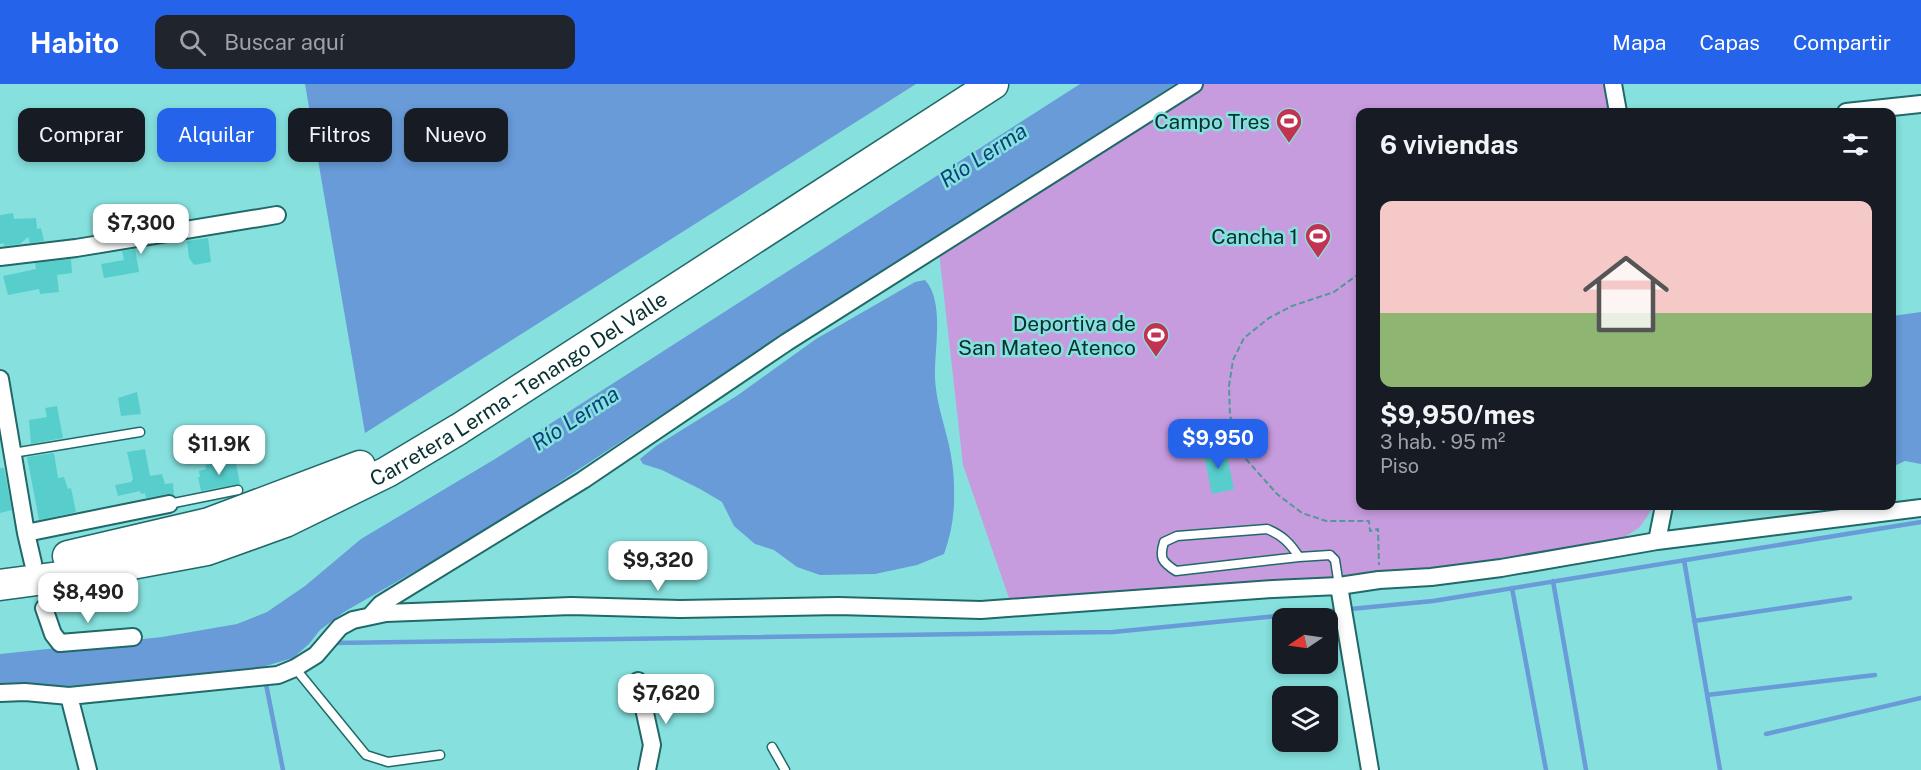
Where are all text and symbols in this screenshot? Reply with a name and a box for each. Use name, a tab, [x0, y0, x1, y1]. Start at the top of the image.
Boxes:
search box	[155, 15, 575, 69]
text: Habito	[30, 26, 119, 59]
icon: search	[176, 26, 209, 59]
text: Buscar aquí	[224, 29, 344, 55]
text: Mapa	[1612, 30, 1666, 55]
text: Capas	[1699, 30, 1760, 55]
text: Compartir	[1793, 30, 1891, 55]
sports icon: Campo Tres	[1274, 106, 1304, 144]
chip: Comprar	[18, 108, 145, 162]
chip: Alquilar	[157, 108, 276, 162]
chip: Filtros	[288, 108, 392, 162]
chip: Nuevo	[404, 108, 508, 162]
place label: Campo Tres	[1154, 109, 1270, 134]
water label: Río Lerma	[935, 117, 1031, 193]
icon: filters	[1839, 128, 1872, 161]
text: 6 viviendas	[1380, 129, 1518, 160]
pin: $7,300	[92, 204, 190, 255]
text: $7,300	[107, 211, 175, 235]
sports icon: Cancha 1	[1303, 221, 1333, 259]
place label: Cancha 1	[1211, 224, 1298, 249]
icon: home	[1572, 240, 1680, 348]
street label: Carretera Lerma - Tenango Del Valle	[366, 286, 671, 491]
place label: Deportiva de San Mateo Atenco	[958, 311, 1136, 360]
sports icon: Deportiva de San Mateo Atenco	[1141, 320, 1171, 358]
water label: Río Lerma	[527, 380, 623, 456]
text: $9,950/mes	[1380, 399, 1535, 430]
pin: $9,950	[1169, 419, 1267, 470]
pin: $11.9K	[170, 425, 268, 476]
text: $9,950	[1182, 426, 1254, 450]
text: 3 hab. · 95 m²	[1380, 430, 1505, 454]
text: $11.9K	[187, 432, 251, 456]
text: Piso	[1380, 454, 1419, 478]
pin: $9,320	[609, 541, 707, 592]
text: $9,320	[622, 548, 694, 572]
pin: $8,490	[39, 573, 137, 624]
text: $8,490	[52, 580, 124, 604]
north arrow	[1272, 608, 1338, 674]
map controls	[1272, 608, 1338, 752]
pin: $7,620	[617, 674, 715, 725]
text: $7,620	[632, 681, 700, 705]
button: layers	[1272, 686, 1338, 752]

